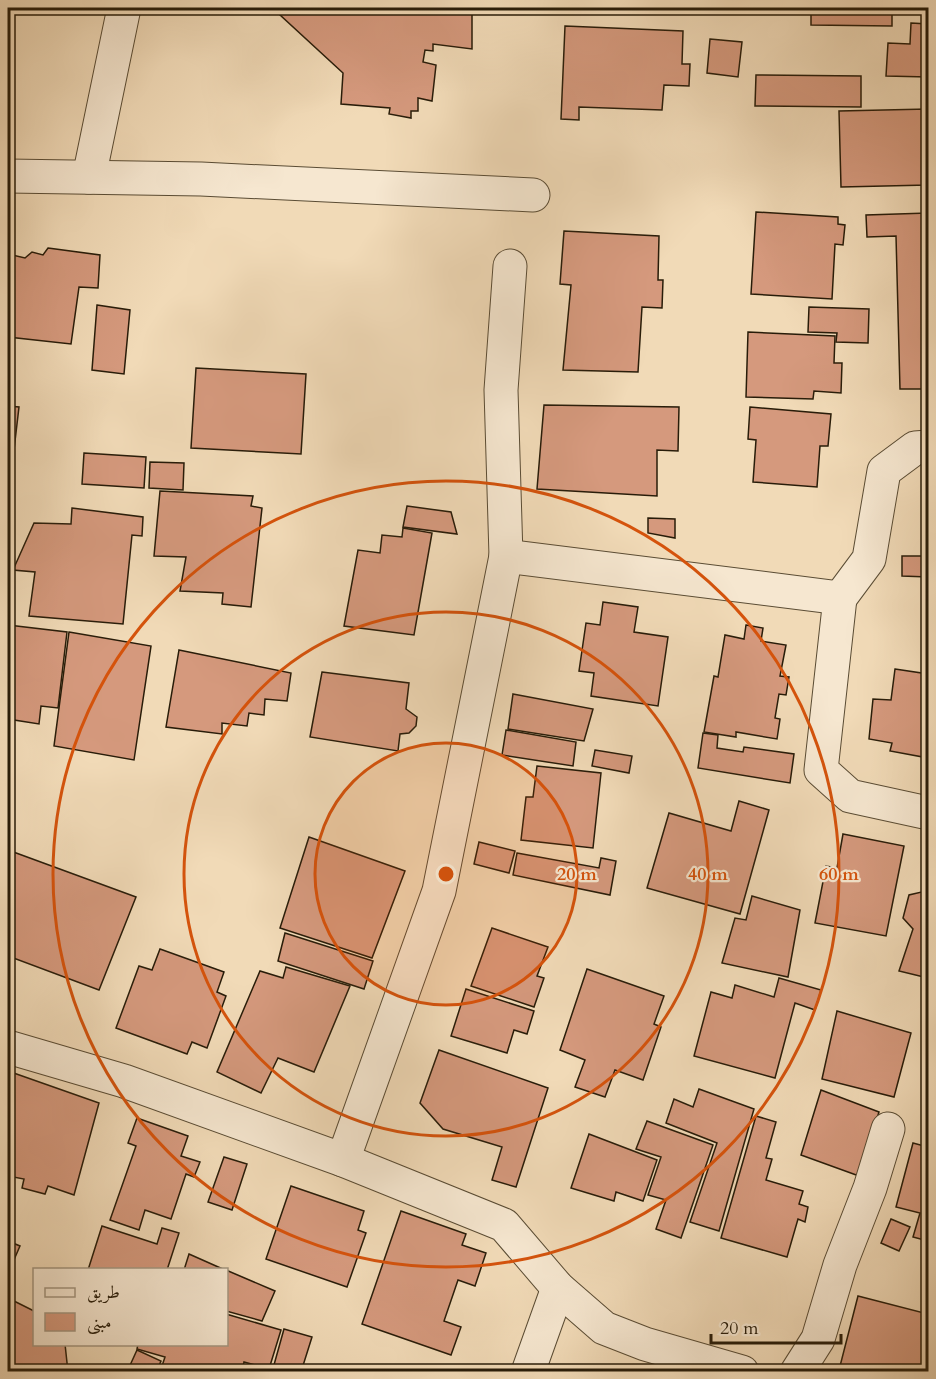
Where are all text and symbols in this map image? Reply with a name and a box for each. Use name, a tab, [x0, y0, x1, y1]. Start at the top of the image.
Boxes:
text: 20 m	[557, 862, 597, 887]
text: 40 m	[688, 862, 728, 887]
text: 60 m	[819, 862, 859, 887]
centre of rings	[436, 864, 456, 884]
legend	[33, 1268, 228, 1346]
text: طريق	[87, 1280, 120, 1305]
scale bar	[711, 1307, 842, 1345]
text: مبنى	[87, 1310, 112, 1335]
text: 20 m	[720, 1316, 759, 1341]

